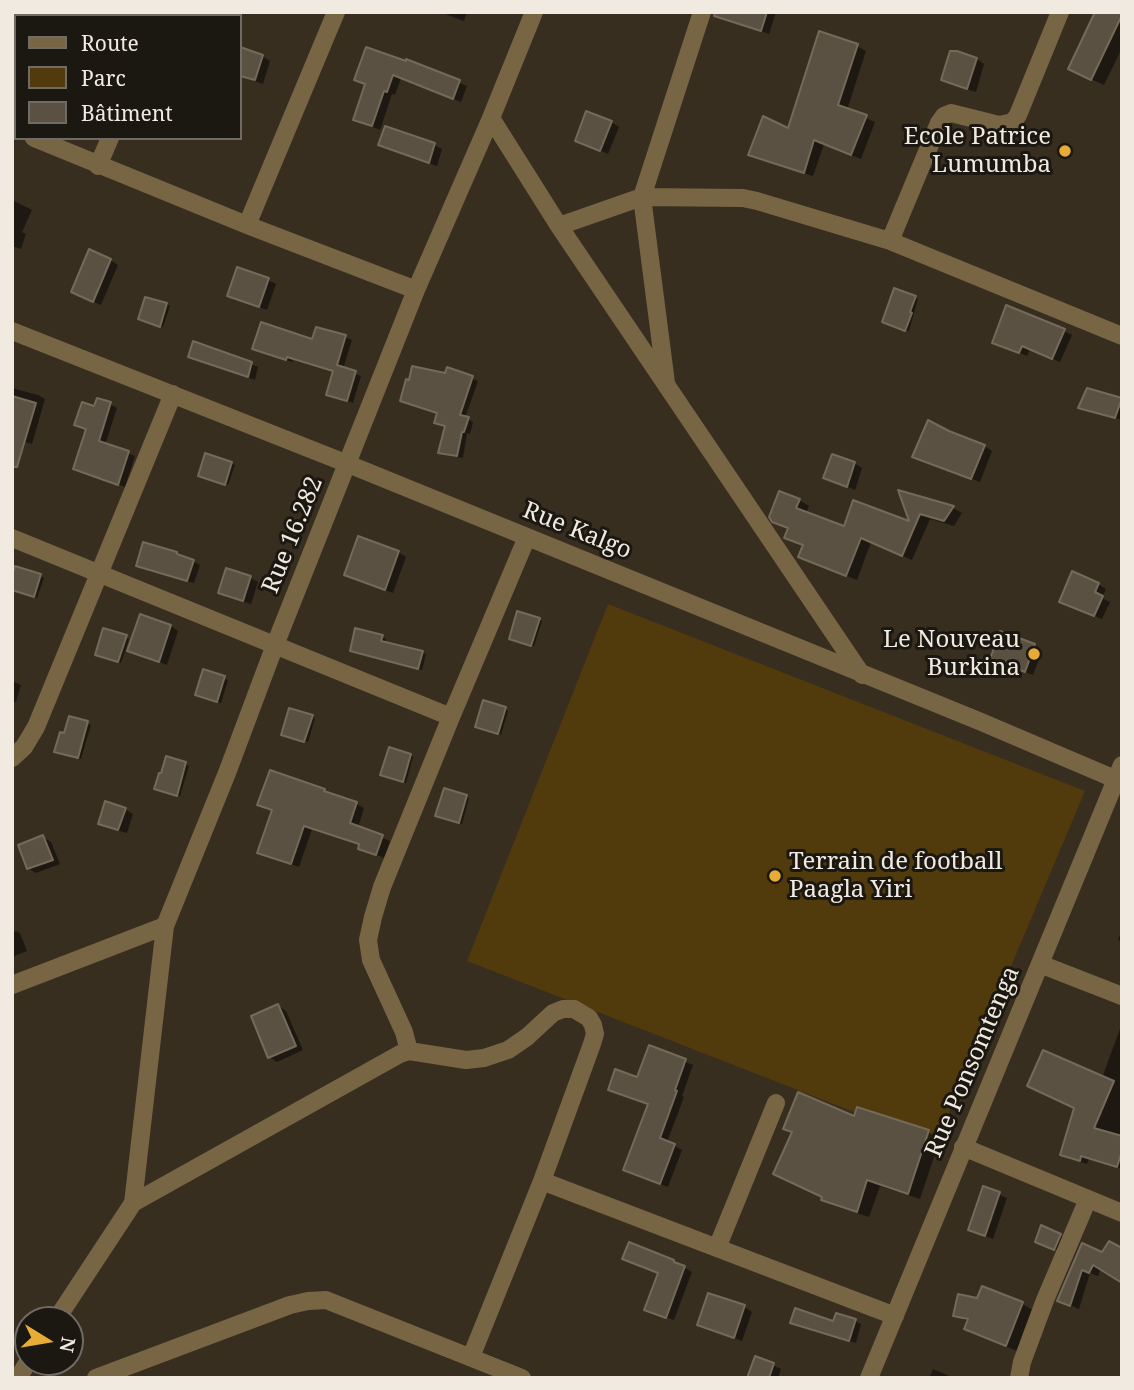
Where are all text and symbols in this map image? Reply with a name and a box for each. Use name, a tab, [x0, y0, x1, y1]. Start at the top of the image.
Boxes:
legend	[14, 14, 242, 140]
text: Route	[81, 29, 139, 57]
text: Parc	[81, 64, 126, 92]
text: Bâtiment	[81, 99, 173, 127]
place label: Ecole Patrice Lumumba	[904, 123, 1051, 179]
marker: Ecole Patrice Lumumba	[1057, 143, 1073, 159]
street label: Rue 16.282	[257, 473, 329, 597]
street label: Rue Kalgo	[518, 496, 636, 566]
place label: Le Nouveau Burkina	[883, 626, 1020, 682]
marker: Le Nouveau Burkina	[1026, 646, 1042, 662]
place label: Terrain de football Paagla Yiri	[789, 848, 1002, 904]
marker: Terrain de football Paagla Yiri	[767, 868, 783, 884]
street label: Rue Ponsomtenga	[920, 962, 1026, 1162]
north arrow	[14, 1306, 84, 1376]
text: N	[53, 1335, 82, 1354]

